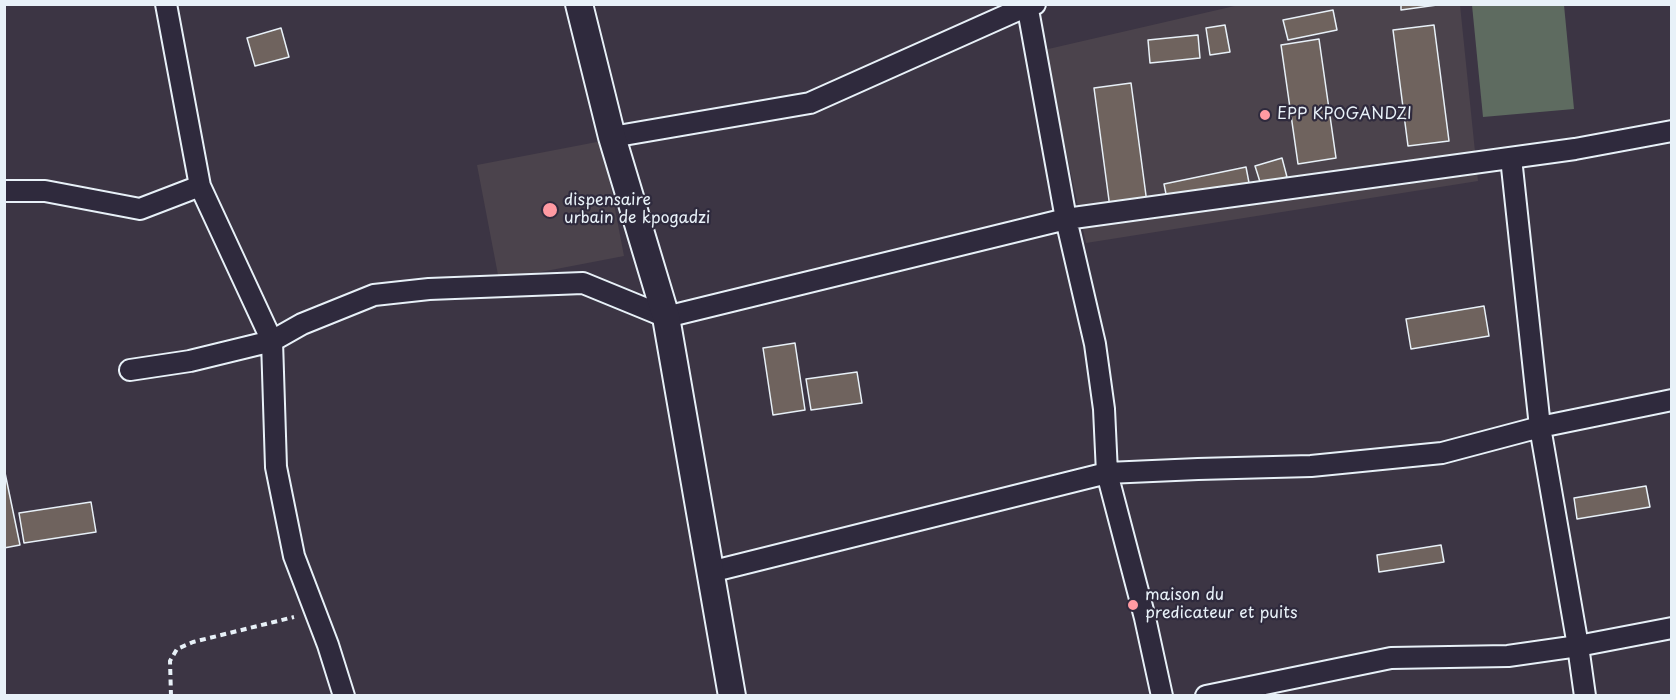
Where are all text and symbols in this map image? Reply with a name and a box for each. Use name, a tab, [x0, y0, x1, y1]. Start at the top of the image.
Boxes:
place label: EPP KPOGANDZI	[1277, 105, 1412, 125]
marker: EPP KPOGANDZI	[1258, 108, 1272, 122]
place label: dispensaire urbain de kpogadzi	[564, 191, 710, 229]
marker: dispensaire urbain de kpogadzi	[541, 201, 559, 219]
place label: maison du predicateur et puits	[1145, 586, 1297, 624]
marker: maison du predicateur et puits	[1126, 598, 1140, 612]

